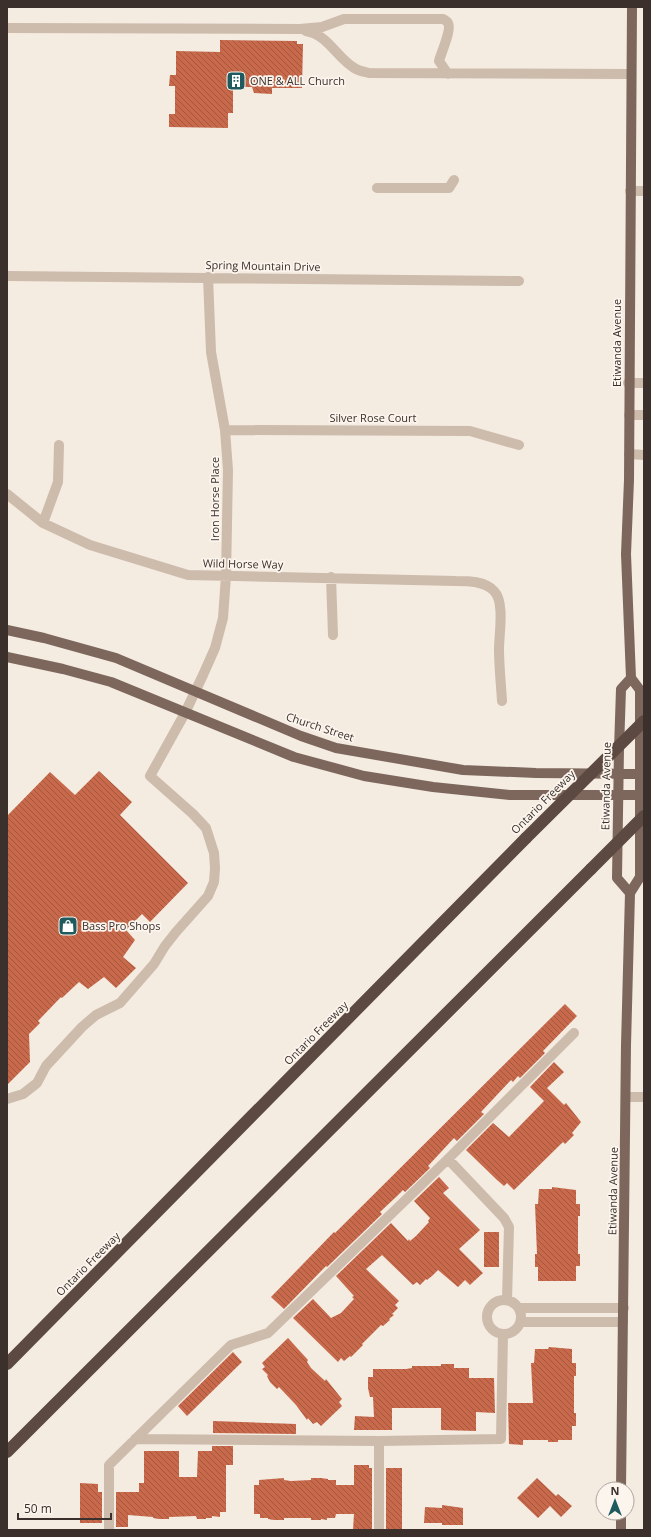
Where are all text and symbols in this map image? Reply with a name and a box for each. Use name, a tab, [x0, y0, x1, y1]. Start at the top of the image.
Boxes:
building icon: ONE & ALL Church	[225, 70, 247, 92]
place label: ONE & ALL Church	[250, 73, 345, 88]
street label: Spring Mountain Drive	[205, 257, 321, 274]
street label: Etiwanda Avenue	[609, 299, 624, 387]
street label: Silver Rose Court	[329, 410, 417, 425]
street label: Iron Horse Place	[207, 457, 222, 541]
street label: Wild Horse Way	[203, 555, 284, 572]
street label: Church Street	[284, 708, 356, 745]
street label: Etiwanda Avenue	[597, 742, 614, 830]
street label: Ontario Freeway	[507, 766, 578, 837]
shop icon: Bass Pro Shops	[57, 915, 79, 937]
place label: Bass Pro Shops	[82, 918, 161, 933]
street label: Ontario Freeway	[280, 997, 351, 1068]
street label: Etiwanda Avenue	[604, 1147, 621, 1235]
street label: Ontario Freeway	[52, 1228, 123, 1299]
north arrow	[595, 1481, 635, 1521]
text: N	[611, 1483, 619, 1498]
scale bar	[18, 1495, 111, 1521]
text: 50 m	[24, 1500, 52, 1517]

